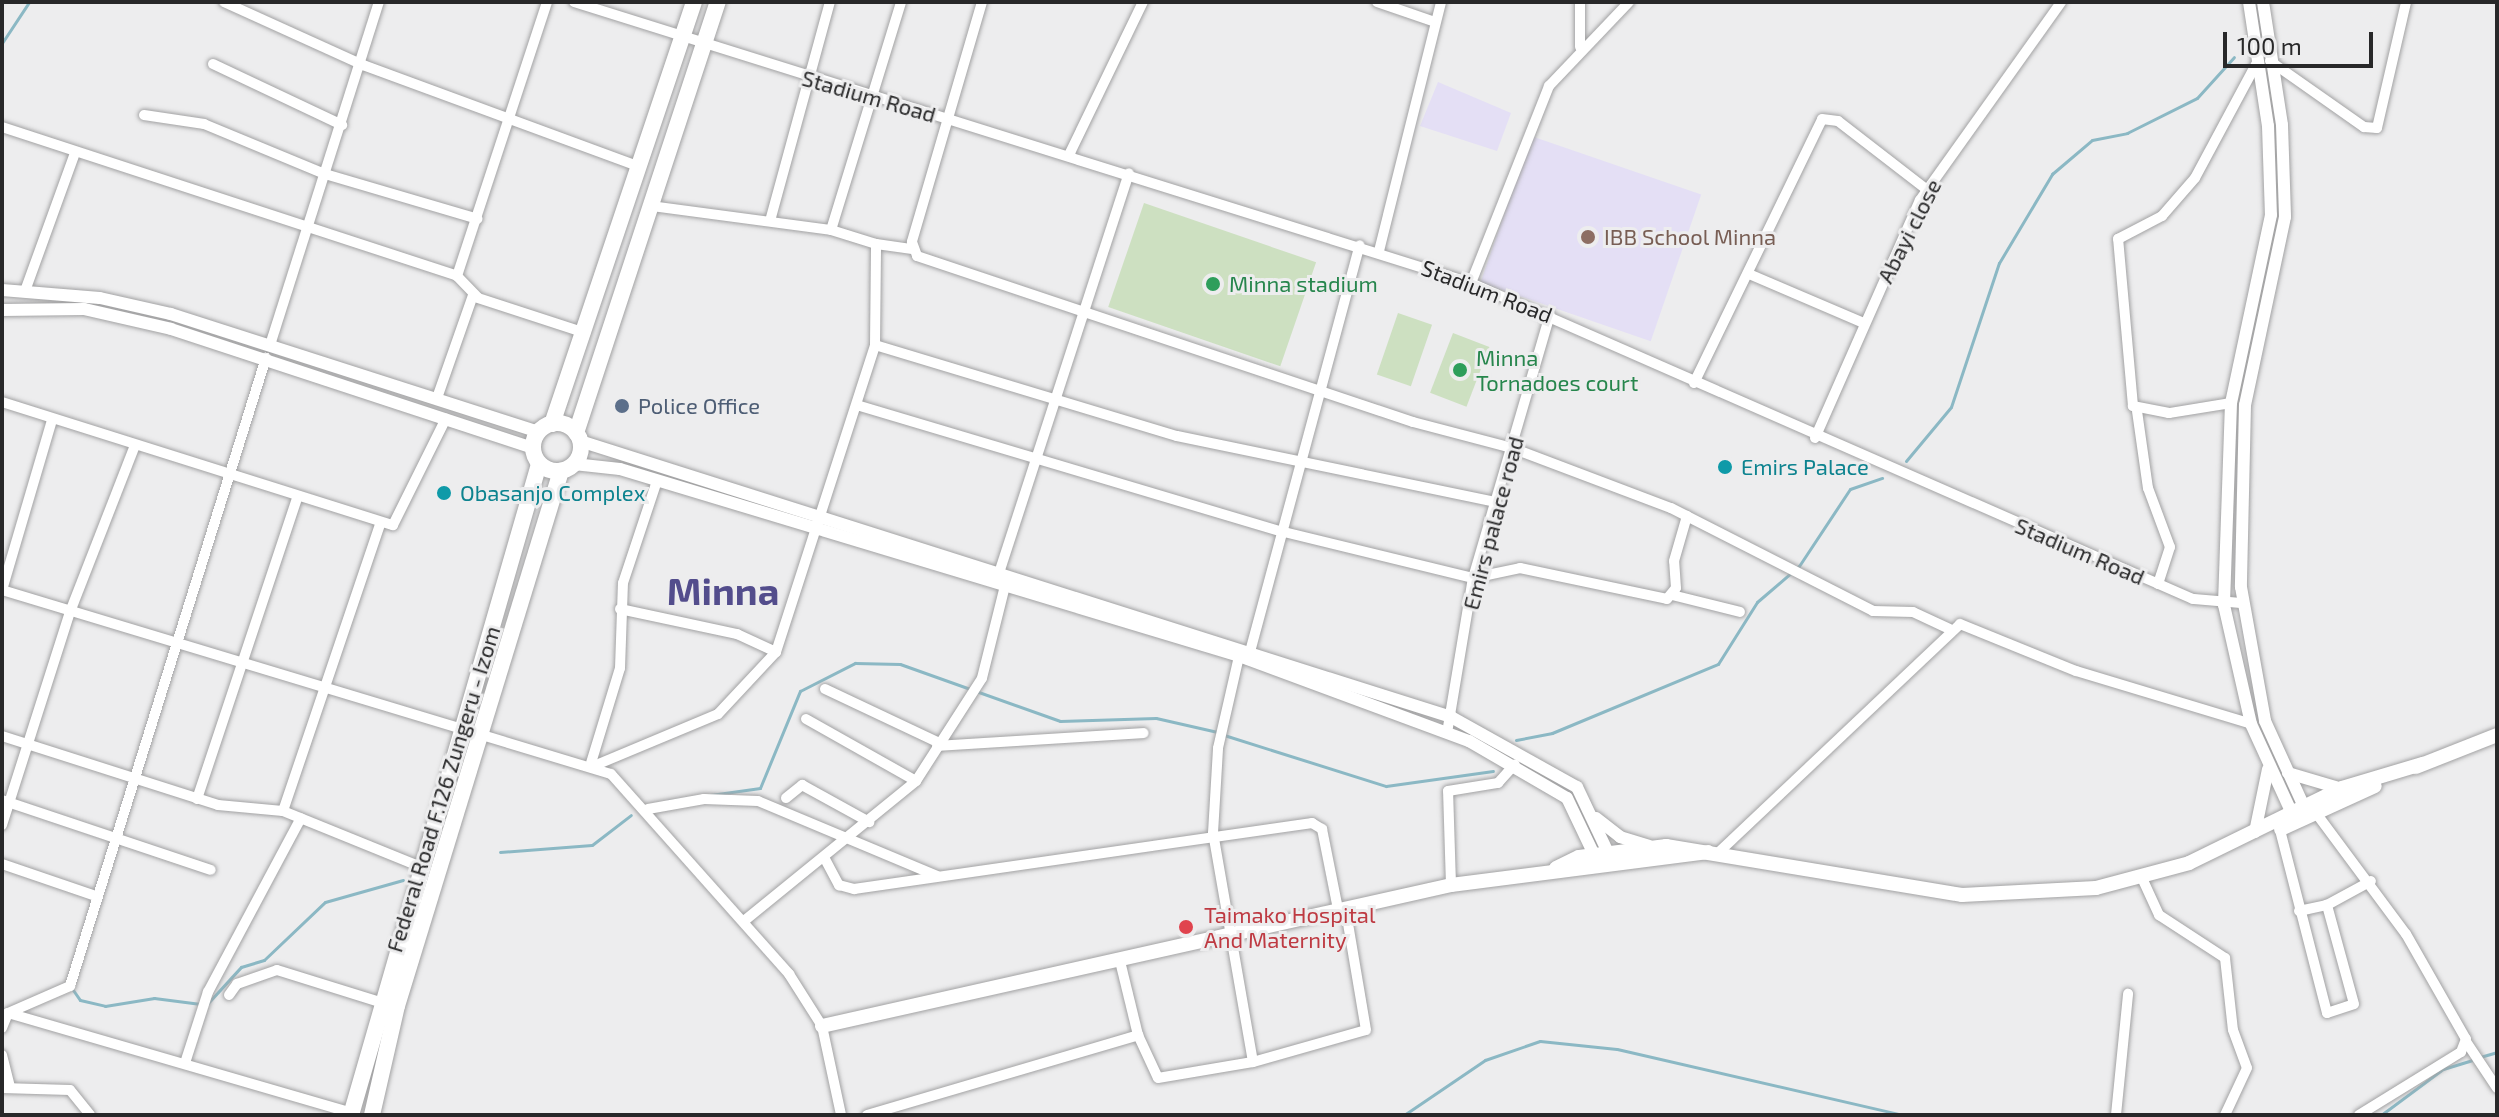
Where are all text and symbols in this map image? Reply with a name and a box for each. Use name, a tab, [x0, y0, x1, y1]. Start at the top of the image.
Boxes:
scale bar	[2227, 16, 2377, 66]
text: 100 m	[2237, 31, 2302, 60]
street label: Stadium Road	[799, 64, 939, 128]
street label: Abayi close	[1872, 175, 1946, 287]
place label: IBB School Minna	[1604, 224, 1777, 250]
marker: IBB School Minna	[1579, 228, 1597, 246]
street label: Stadium Road	[1418, 254, 1556, 328]
place label: Minna stadium	[1229, 271, 1378, 297]
marker: Minna stadium	[1204, 275, 1222, 293]
place label: Minna Tornadoes court	[1476, 344, 1638, 396]
marker: Minna Tornadoes court	[1451, 361, 1469, 379]
place label: Police Office	[638, 393, 760, 419]
marker: Police Office	[613, 397, 631, 415]
street label: Emirs palace road	[1457, 433, 1529, 613]
place label: Emirs Palace	[1741, 454, 1869, 480]
marker: Emirs Palace	[1716, 458, 1734, 476]
place label: Obasanjo Complex	[460, 480, 645, 506]
marker: Obasanjo Complex	[435, 484, 453, 502]
street label: Stadium Road	[2011, 512, 2149, 590]
district label: Minna	[667, 568, 779, 614]
street label: Federal Road F.126 Zungeru - Izom	[381, 623, 505, 955]
place label: Taimako Hospital And Maternity	[1204, 901, 1375, 952]
marker: Taimako Hospital And Maternity	[1175, 916, 1197, 938]

